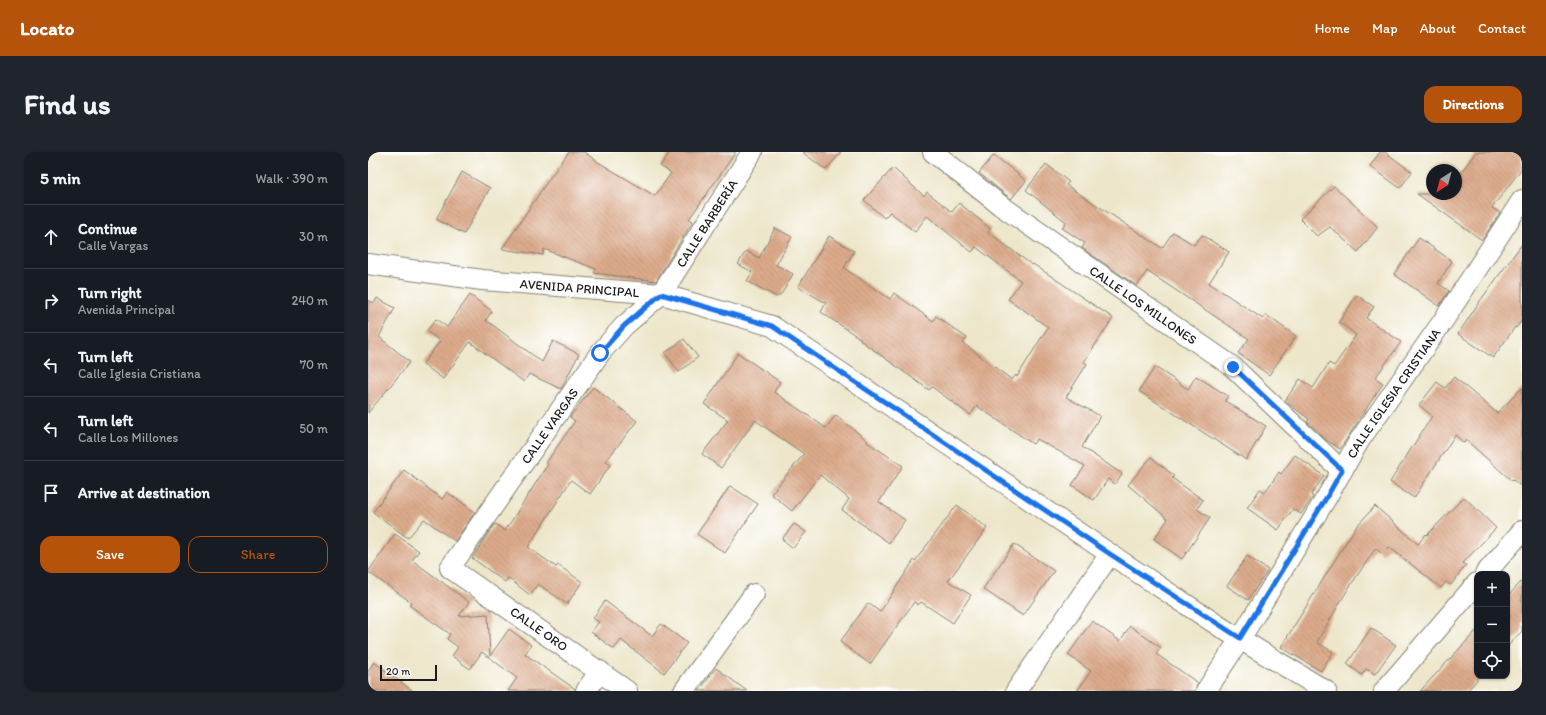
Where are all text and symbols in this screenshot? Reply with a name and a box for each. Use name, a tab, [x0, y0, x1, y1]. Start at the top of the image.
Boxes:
text: Locato	[20, 17, 74, 40]
text: Home	[1315, 20, 1350, 37]
text: Map	[1372, 20, 1398, 37]
text: About	[1420, 20, 1456, 37]
text: Contact	[1478, 20, 1526, 37]
button: Directions	[1424, 86, 1522, 123]
text: Find us	[24, 87, 111, 121]
north arrow	[1426, 164, 1462, 200]
text: 5 min	[40, 168, 80, 188]
text: Walk · 390 m	[256, 171, 328, 186]
street label: CALLE BARBERÍA	[673, 176, 741, 270]
text: Continue	[78, 220, 137, 238]
icon: ahead	[40, 226, 62, 248]
text: 30 m	[299, 229, 328, 244]
text: Calle Vargas	[78, 238, 148, 253]
street label: CALLE LOS MILLONES	[1087, 262, 1200, 347]
street label: AVENIDA PRINCIPAL	[519, 275, 640, 300]
text: Turn right	[78, 284, 142, 302]
icon: right	[40, 290, 62, 312]
text: 240 m	[291, 293, 328, 308]
text: Avenida Principal	[78, 302, 175, 317]
street label: CALLE IGLESIA CRISTIANA	[1343, 325, 1444, 461]
route start	[591, 344, 609, 362]
text: Turn left	[78, 348, 133, 366]
icon: left	[40, 354, 62, 376]
text: 70 m	[300, 357, 328, 372]
route end	[1224, 358, 1242, 376]
text: Calle Iglesia Cristiana	[78, 366, 201, 381]
street label: CALLE VARGAS	[518, 385, 581, 466]
text: Turn left	[78, 412, 133, 430]
icon: left	[40, 418, 62, 440]
text: 50 m	[299, 421, 328, 436]
text: Calle Los Millones	[78, 430, 178, 445]
icon: arrive	[40, 482, 62, 504]
text: Arrive at destination	[78, 484, 210, 502]
button: Save	[40, 536, 180, 573]
button: Share	[188, 536, 328, 573]
map controls	[1474, 571, 1510, 679]
button: +	[1474, 571, 1510, 607]
street label: CALLE ORO	[507, 604, 571, 654]
button: −	[1474, 607, 1510, 643]
button: locate	[1474, 643, 1510, 679]
scale bar	[380, 663, 437, 682]
text: 20 m	[386, 665, 410, 678]

